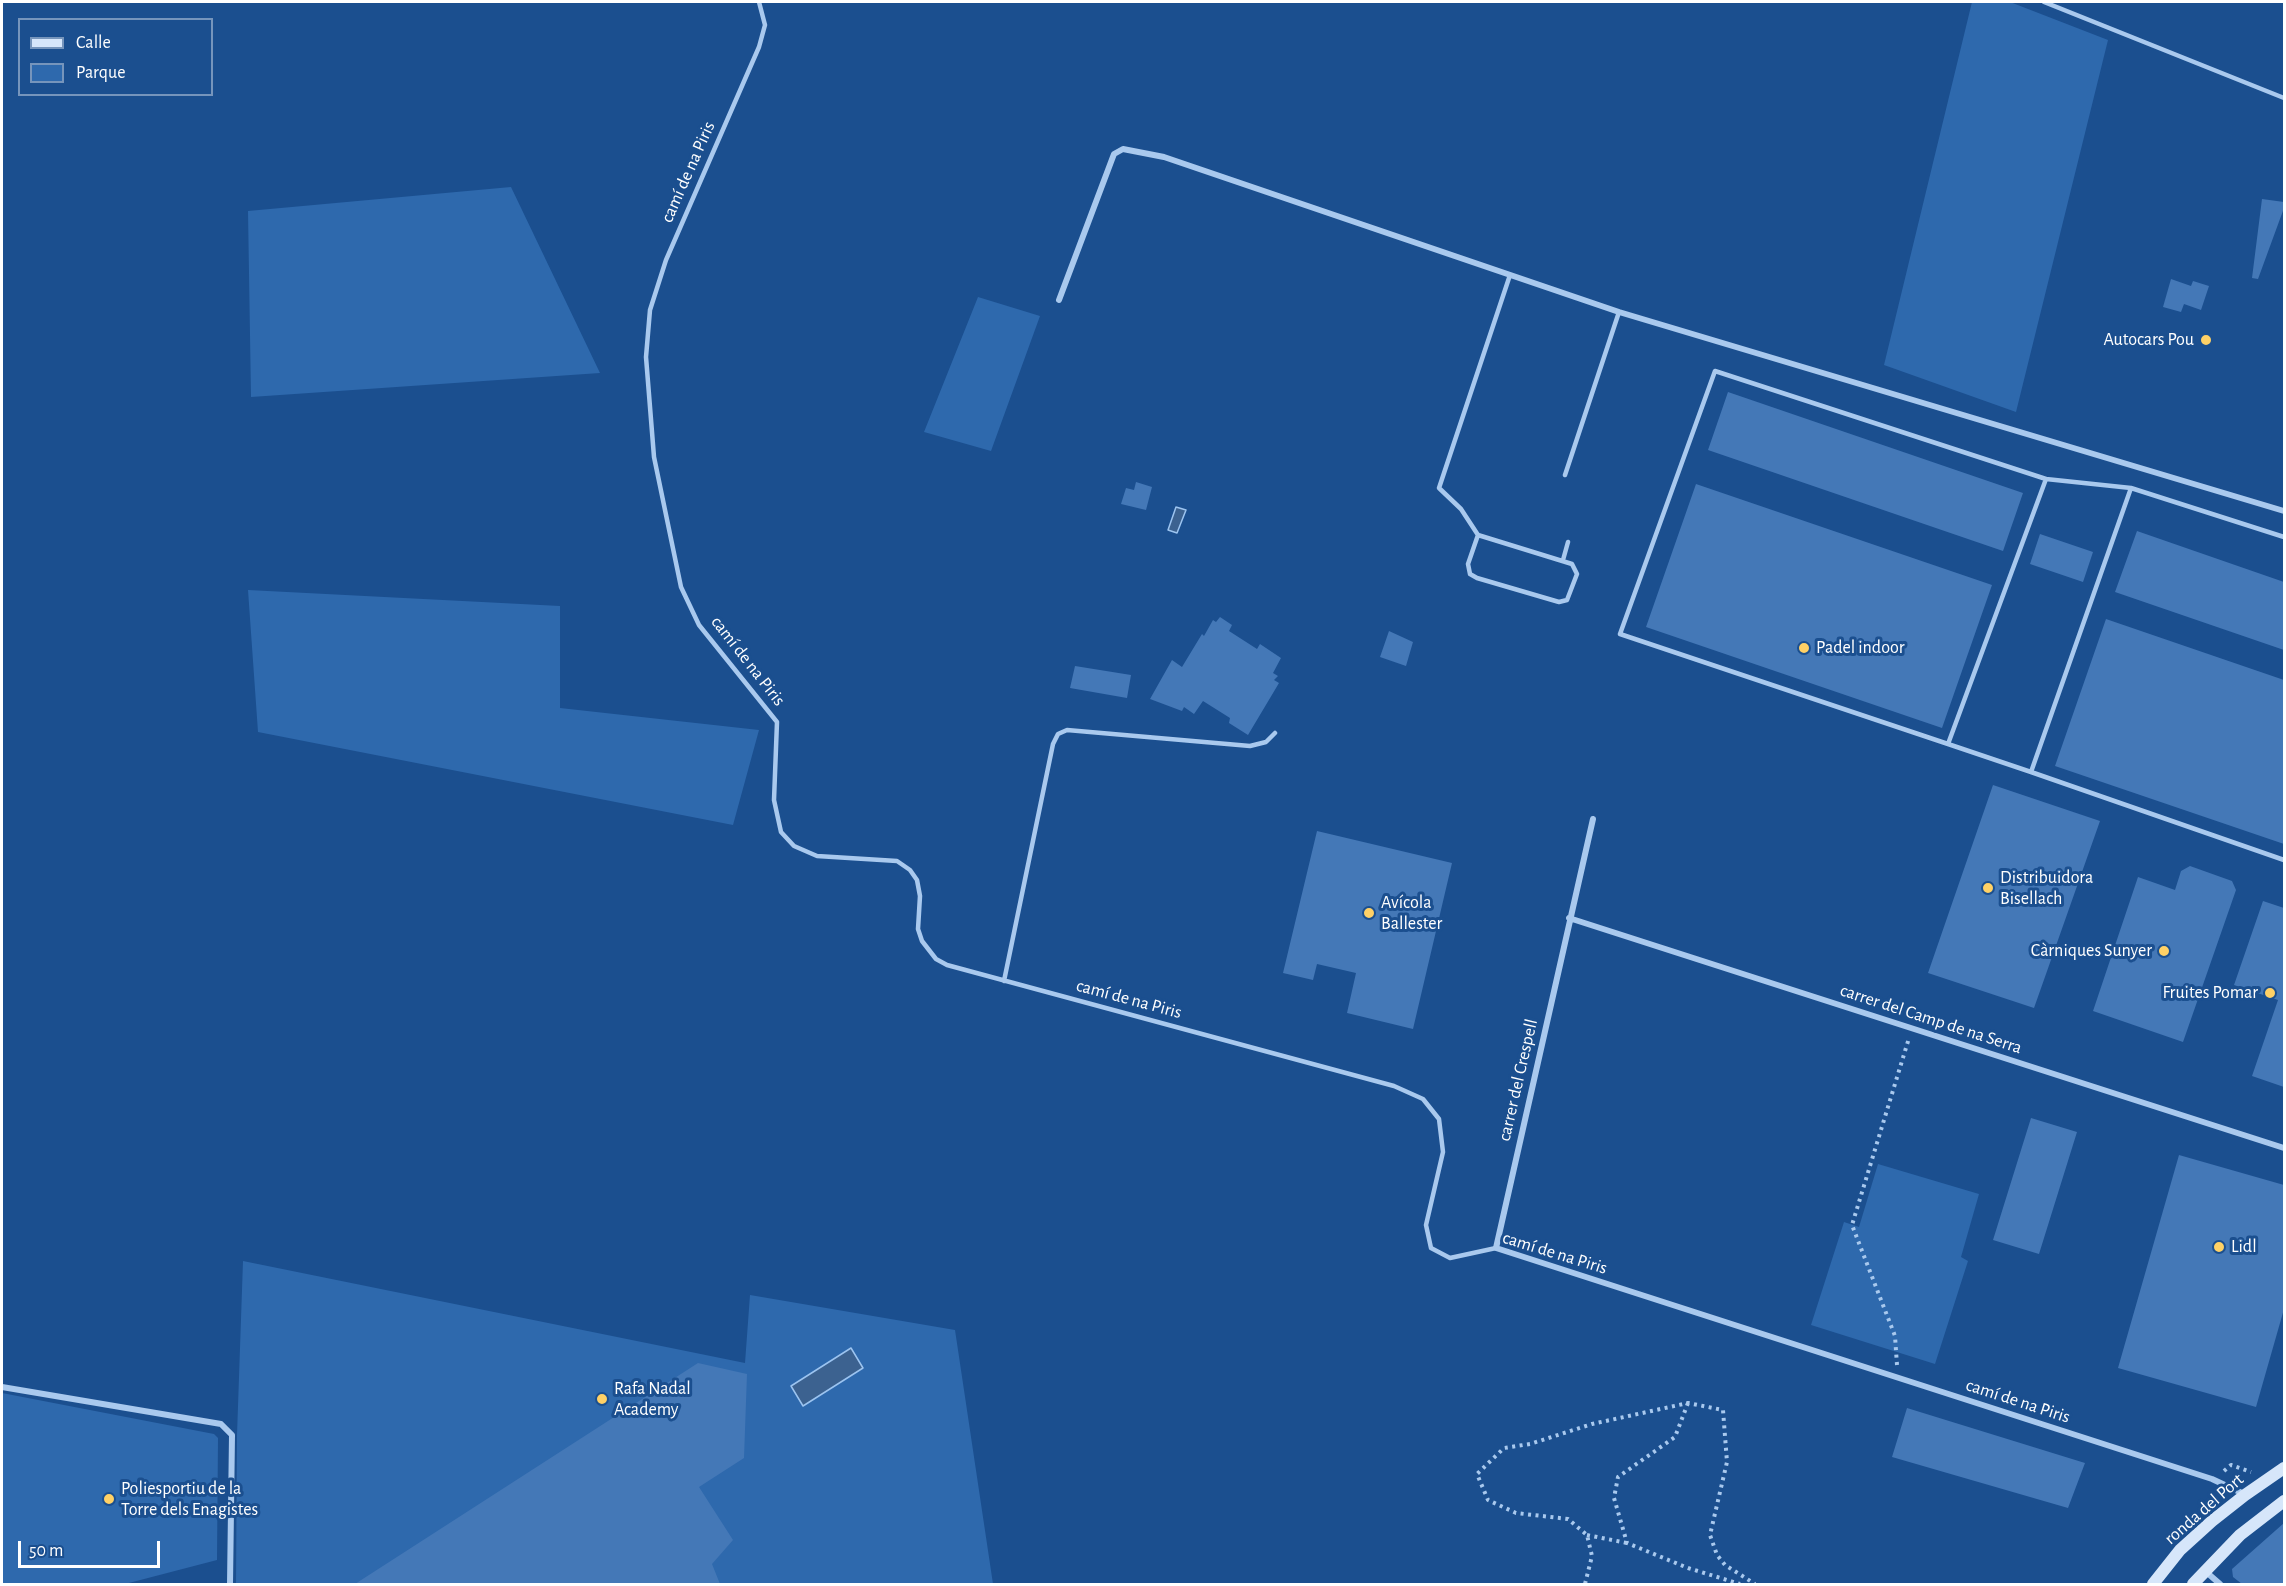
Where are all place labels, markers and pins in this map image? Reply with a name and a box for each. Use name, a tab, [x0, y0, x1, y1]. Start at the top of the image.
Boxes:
place label: Autocars Pou	[2103, 329, 2194, 351]
marker: Autocars Pou	[2199, 333, 2213, 347]
place label: Padel indoor	[1816, 637, 1905, 659]
marker: Padel indoor	[1797, 641, 1811, 655]
place label: Distribuidora Bisellach	[2000, 867, 2093, 910]
marker: Distribuidora Bisellach	[1981, 881, 1995, 895]
place label: Avícola Ballester	[1381, 892, 1442, 934]
marker: Avícola Ballester	[1362, 906, 1376, 920]
place label: Càrniques Sunyer	[2031, 940, 2152, 962]
marker: Càrniques Sunyer	[2157, 944, 2171, 958]
place label: Fruites Pomar	[2162, 982, 2258, 1004]
marker: Fruites Pomar	[2263, 986, 2277, 1000]
place label: Lidl	[2231, 1236, 2257, 1258]
marker: Lidl	[2212, 1240, 2226, 1254]
place label: Rafa Nadal Academy	[614, 1378, 691, 1420]
marker: Rafa Nadal Academy	[595, 1392, 609, 1406]
place label: Poliesportiu de la Torre dels Enagistes	[121, 1478, 258, 1520]
marker: Poliesportiu de la Torre dels Enagistes	[102, 1492, 116, 1506]

